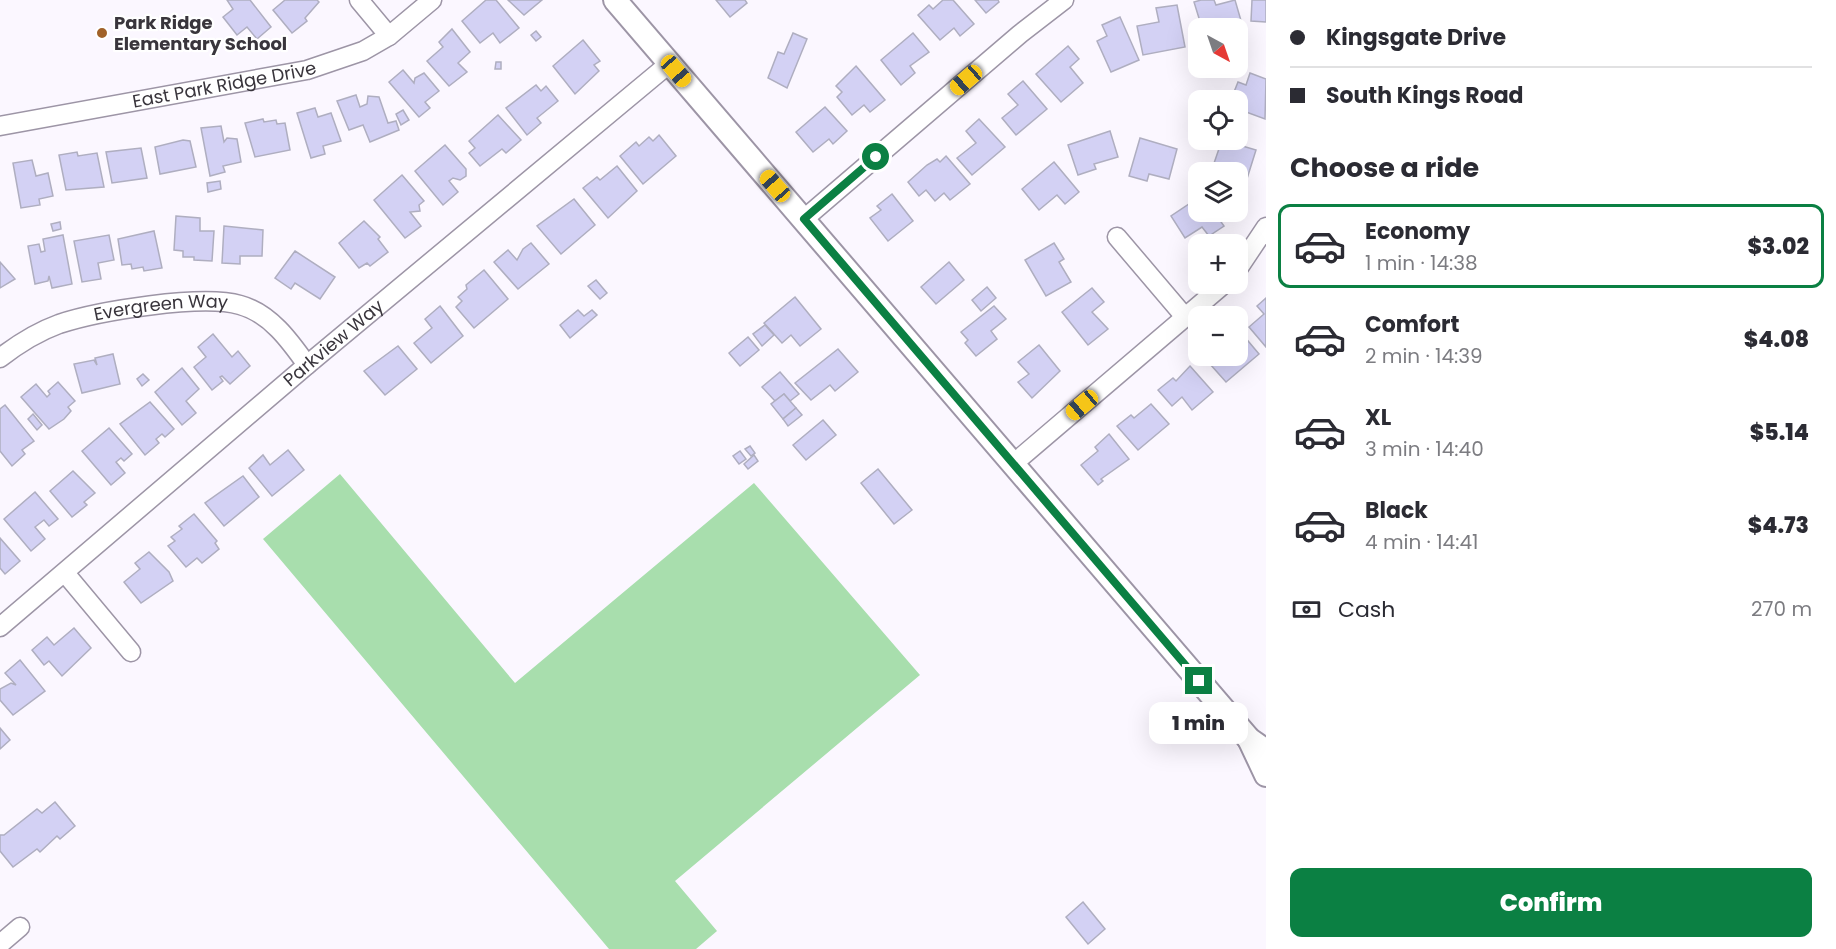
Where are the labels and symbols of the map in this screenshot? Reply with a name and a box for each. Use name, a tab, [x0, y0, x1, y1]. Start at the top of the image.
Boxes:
place label: Park Ridge Elementary School	[114, 10, 287, 56]
north arrow	[1188, 18, 1248, 78]
marker: Park Ridge Elementary School	[95, 26, 109, 40]
car	[657, 52, 695, 90]
street label: East Park Ridge Drive	[130, 55, 320, 114]
car	[947, 61, 985, 99]
route start	[862, 143, 889, 170]
car	[756, 167, 794, 205]
street label: Evergreen Way	[91, 288, 229, 327]
street label: Parkview Way	[278, 293, 389, 392]
car	[1062, 387, 1102, 423]
route end	[1185, 667, 1212, 694]
callout: 1 min	[1150, 702, 1248, 744]

